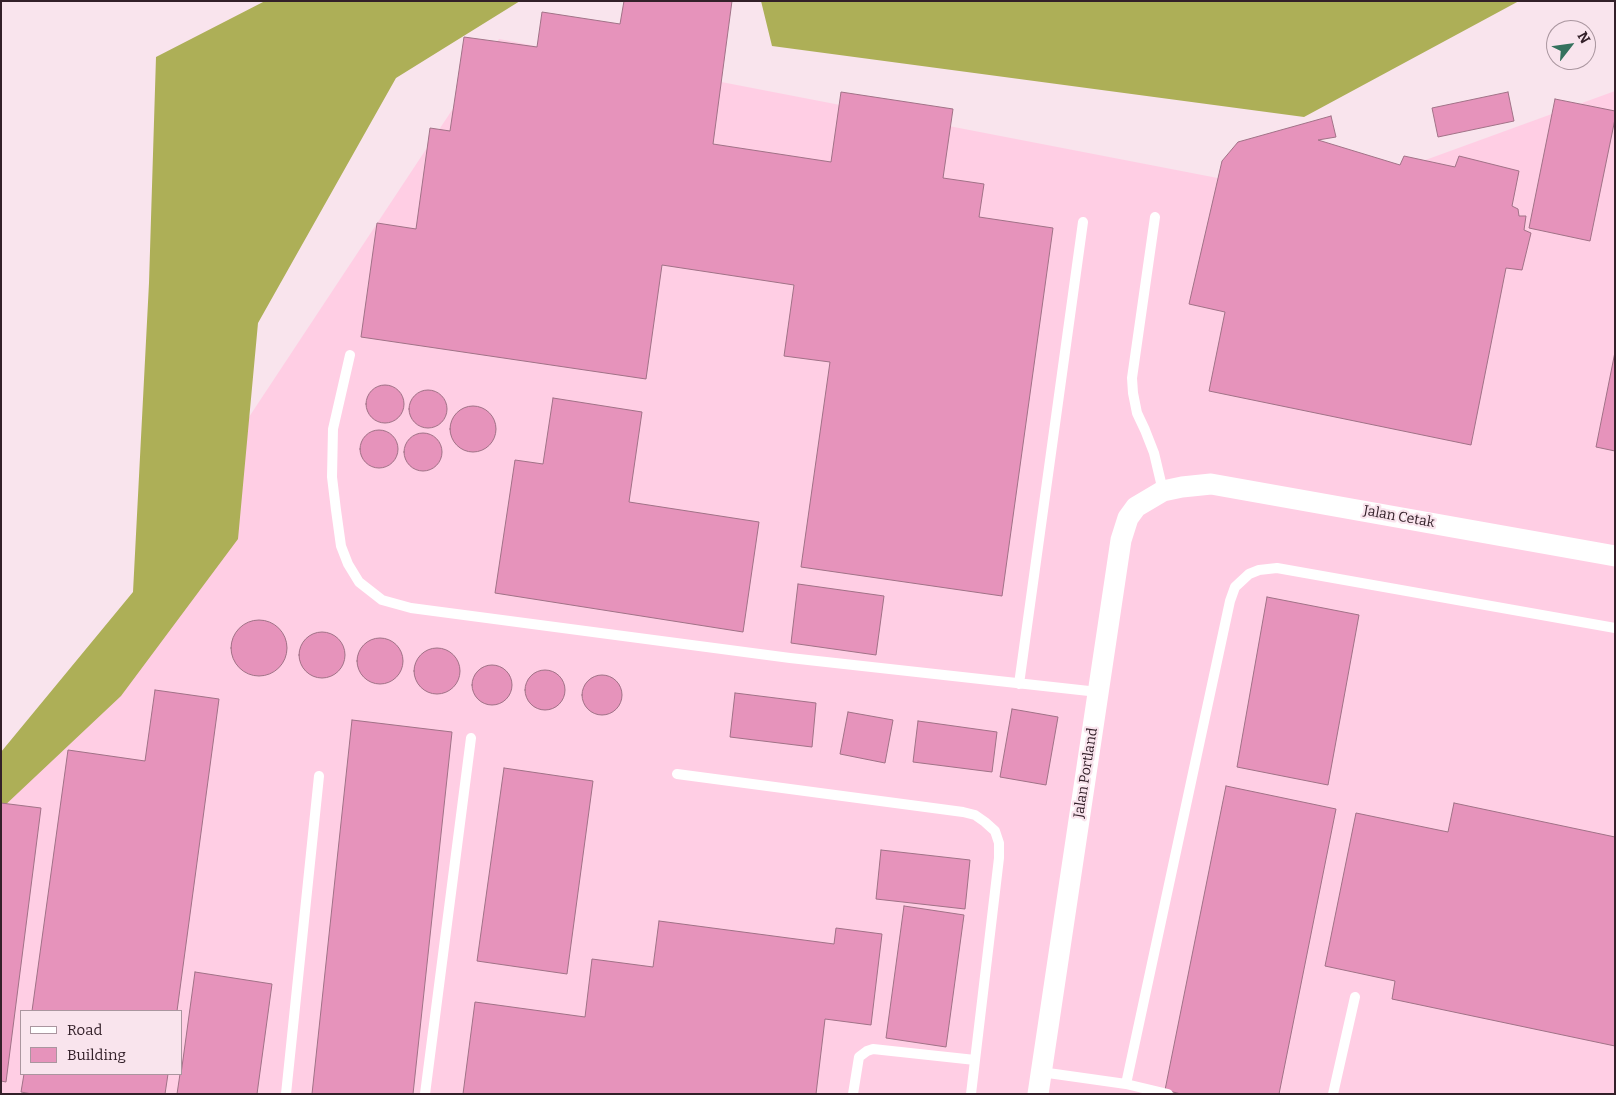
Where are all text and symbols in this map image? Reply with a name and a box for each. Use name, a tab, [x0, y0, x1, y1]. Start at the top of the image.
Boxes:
north arrow	[1546, 20, 1596, 70]
text: N	[1573, 29, 1594, 47]
street label: Jalan Cetak	[1362, 502, 1436, 532]
street label: Jalan Portland	[1071, 727, 1101, 819]
legend	[20, 1010, 182, 1075]
text: Road	[67, 1021, 102, 1039]
text: Building	[67, 1046, 126, 1064]

